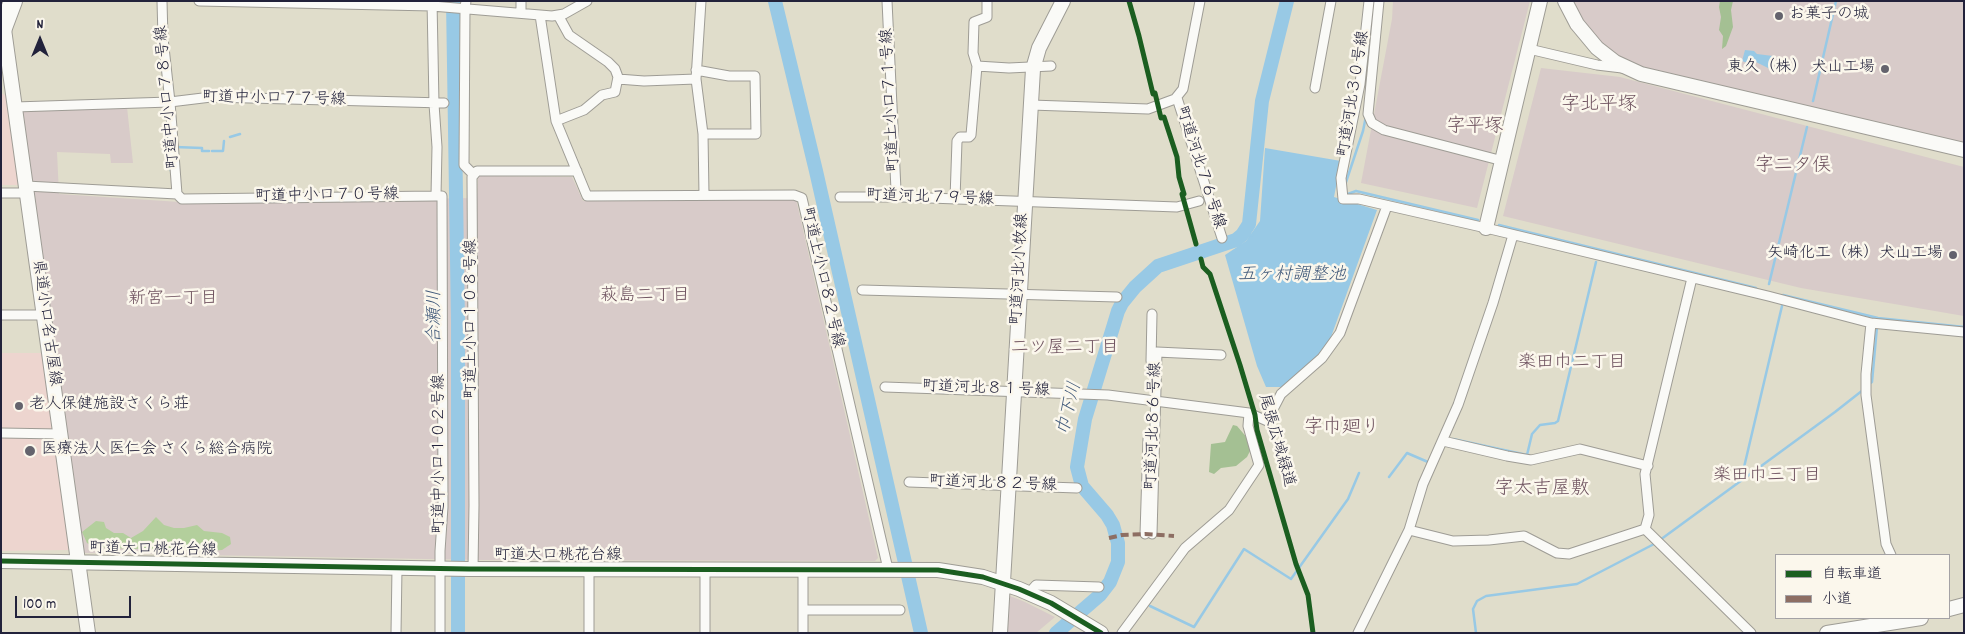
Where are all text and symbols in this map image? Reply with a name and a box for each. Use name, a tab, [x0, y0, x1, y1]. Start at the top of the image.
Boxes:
place label: お菓子の城	[1789, 6, 1869, 26]
marker: お菓子の城	[1773, 10, 1785, 22]
north arrow	[15, 15, 65, 65]
text: N	[37, 15, 43, 35]
street label: 町道中小口７８号線	[153, 24, 185, 170]
street label: 町道上小口７１号線	[879, 28, 905, 172]
street label: 町道河北３０号線	[1336, 29, 1374, 159]
place label: 東久（株） 犬山工場	[1727, 59, 1875, 79]
marker: 東久（株） 犬山工場	[1879, 63, 1891, 75]
street label: 町道中小口７７号線	[202, 89, 346, 111]
district label: 字北平塚	[1561, 95, 1637, 117]
street label: 町道河北７６号線	[1170, 104, 1228, 232]
district label: 字平塚	[1447, 117, 1503, 139]
district label: 字二タ俣	[1755, 156, 1831, 178]
street label: 町道中小口７０号線	[255, 186, 399, 208]
street label: 町道河北７９号線	[866, 187, 994, 211]
street label: 町道上小口８２号線	[795, 206, 847, 350]
street label: 町道河北小牧線	[1008, 213, 1034, 325]
street label: 町道上小口１０８号線	[463, 239, 483, 399]
place label: 矢崎化工（株）犬山工場	[1767, 245, 1943, 265]
marker: 矢崎化工（株）犬山工場	[1947, 249, 1959, 261]
street label: 県道小口名古屋線	[27, 258, 63, 388]
water label: 五ヶ村調整池	[1238, 266, 1346, 288]
district label: 萩島二丁目	[600, 287, 690, 309]
district label: 新宮一丁目	[128, 290, 218, 312]
water label: 合瀬川	[426, 290, 448, 344]
district label: 二ツ屋二丁目	[1011, 339, 1119, 361]
district label: 楽田巾二丁目	[1518, 354, 1626, 376]
street label: 町道河北８６号線	[1143, 362, 1167, 490]
street label: 町道中小口１０２号線	[431, 374, 451, 534]
street label: 町道河北８１号線	[922, 378, 1050, 402]
water label: 巾下川	[1054, 380, 1088, 438]
street label: 尾張広域緑道	[1253, 392, 1297, 490]
place label: 老人保健施設さくら荘	[29, 396, 189, 416]
marker: 老人保健施設さくら荘	[13, 400, 25, 412]
district label: 字巾廻り	[1304, 418, 1380, 440]
place label: 医療法人 医仁会 さくら総合病院	[41, 441, 272, 461]
marker: 医療法人 医仁会 さくら総合病院	[23, 444, 37, 458]
district label: 楽田巾三丁目	[1713, 467, 1821, 489]
street label: 町道河北８２号線	[929, 473, 1057, 497]
district label: 字太吉屋敷	[1495, 479, 1589, 501]
street label: 町道大口桃花台線	[89, 540, 217, 562]
street label: 町道大口桃花台線	[494, 547, 622, 567]
legend	[1775, 554, 1950, 619]
text: 自転車道	[1822, 564, 1882, 586]
scale bar	[18, 586, 134, 618]
text: 小道	[1822, 589, 1852, 611]
text: 100 m	[23, 594, 56, 616]

